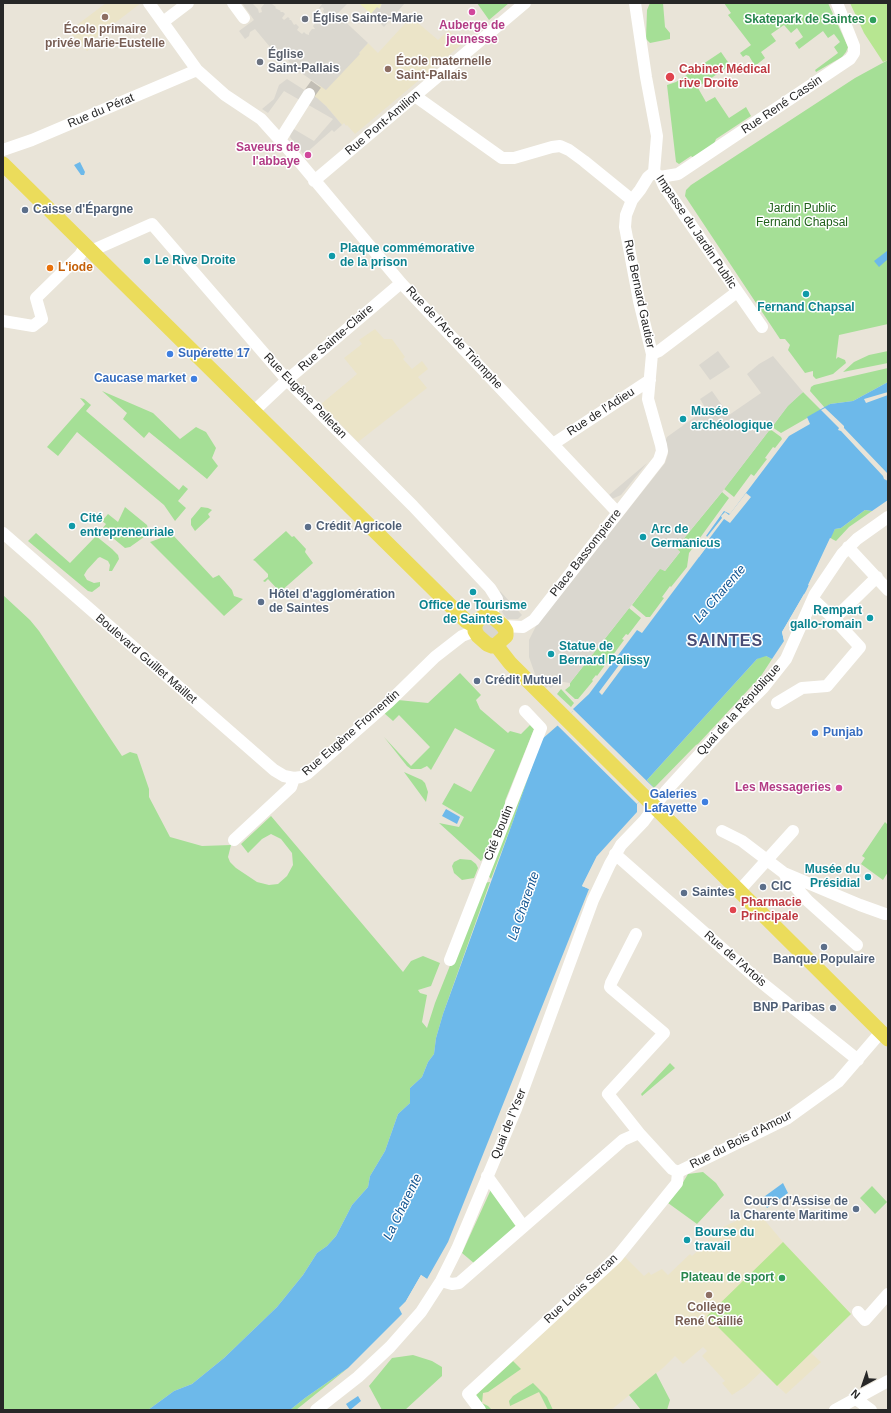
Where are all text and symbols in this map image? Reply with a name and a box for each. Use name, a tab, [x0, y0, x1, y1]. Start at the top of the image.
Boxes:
marker: Auberge de jeunesse	[467, 7, 477, 17]
marker: École primaire privée Marie-Eustelle	[100, 12, 110, 22]
place label: Église Sainte-Marie	[313, 12, 423, 26]
place label: Skatepark de Saintes	[744, 13, 865, 27]
marker: Église Sainte-Marie	[300, 14, 310, 24]
marker: Skatepark de Saintes	[868, 15, 878, 25]
place label: Auberge de jeunesse	[439, 19, 505, 47]
place label: École primaire privée Marie-Eustelle	[45, 23, 165, 51]
place label: Église Saint-Pallais	[268, 48, 339, 76]
place label: École maternelle Saint-Pallais	[396, 55, 491, 83]
marker: Église Saint-Pallais	[255, 57, 265, 67]
place label: Cabinet Médical rive Droite	[679, 63, 770, 91]
marker: École maternelle Saint-Pallais	[383, 64, 393, 74]
marker: Cabinet Médical rive Droite	[664, 71, 676, 83]
street label: Rue René Cassin	[739, 73, 825, 137]
street label: Rue Pont-Amilion	[343, 87, 423, 159]
street label: Rue du Pérat	[66, 91, 136, 131]
place label: Saveurs de l'abbaye	[236, 141, 300, 169]
marker: Saveurs de l'abbaye	[303, 150, 313, 160]
street label: Impasse du Jardin Public	[653, 172, 739, 292]
park label: Jardin Public Fernand Chapsal	[756, 202, 848, 230]
place label: Caisse d'Épargne	[33, 203, 133, 217]
marker: Caisse d'Épargne	[20, 205, 30, 215]
street label: Rue Bernard Gautier	[620, 238, 658, 350]
place label: Plaque commémorative de la prison	[340, 242, 475, 270]
marker: Plaque commémorative de la prison	[327, 251, 337, 261]
place label: Le Rive Droite	[155, 254, 236, 268]
marker: Le Rive Droite	[142, 256, 152, 266]
place label: L'iode	[58, 261, 93, 275]
marker: L'iode	[45, 263, 55, 273]
street label: Rue de l'Arc de Triomphe	[403, 284, 505, 392]
marker: Fernand Chapsal	[801, 289, 811, 299]
street label: Rue Sainte-Claire	[296, 301, 376, 375]
place label: Fernand Chapsal	[757, 301, 855, 315]
place label: Supérette 17	[178, 347, 250, 361]
marker: Supérette 17	[165, 349, 175, 359]
street label: Rue Eugène Pelletan	[260, 350, 350, 442]
place label: Caucase market	[94, 372, 186, 386]
marker: Caucase market	[189, 374, 199, 384]
street label: Rue de l'Adieu	[565, 385, 637, 439]
place label: Musée archéologique	[691, 405, 773, 433]
marker: Musée archéologique	[678, 414, 688, 424]
street label: Place Bassompierre	[547, 506, 625, 600]
place label: Cité entrepreneuriale	[80, 512, 174, 540]
place label: Crédit Agricole	[316, 520, 402, 534]
marker: Cité entrepreneuriale	[67, 521, 77, 531]
marker: Crédit Agricole	[303, 522, 313, 532]
place label: Arc de Germanicus	[651, 523, 720, 551]
marker: Arc de Germanicus	[638, 532, 648, 542]
water label: La Charente	[691, 562, 749, 626]
marker: Office de Tourisme de Saintes	[468, 587, 478, 597]
place label: Hôtel d'agglomération de Saintes	[269, 588, 395, 616]
marker: Hôtel d'agglomération de Saintes	[256, 597, 266, 607]
place label: Office de Tourisme de Saintes	[419, 599, 527, 627]
place label: Rempart gallo-romain	[790, 604, 862, 632]
street label: Boulevard Guillet Maillet	[92, 611, 200, 707]
marker: Rempart gallo-romain	[865, 613, 875, 623]
district label: SAINTES	[687, 632, 763, 652]
place label: Statue de Bernard Palissy	[559, 640, 650, 668]
marker: Statue de Bernard Palissy	[546, 649, 556, 659]
street label: Quai de la République	[694, 661, 784, 759]
place label: Crédit Mutuel	[485, 674, 562, 688]
marker: Crédit Mutuel	[472, 676, 482, 686]
street label: Rue Eugène Fromentin	[299, 687, 403, 779]
place label: Punjab	[823, 726, 863, 740]
marker: Punjab	[810, 728, 820, 738]
place label: Les Messageries	[735, 781, 831, 795]
marker: Les Messageries	[834, 783, 844, 793]
place label: Galeries Lafayette	[644, 788, 697, 816]
marker: Galeries Lafayette	[700, 797, 710, 807]
street label: Cité Boutin	[481, 803, 517, 863]
place label: Musée du Présidial	[805, 863, 860, 891]
water label: La Charente	[505, 870, 543, 942]
marker: Musée du Présidial	[863, 872, 873, 882]
place label: CIC	[771, 880, 792, 894]
marker: CIC	[758, 882, 768, 892]
place label: Saintes	[692, 886, 735, 900]
marker: Saintes	[679, 888, 689, 898]
place label: Pharmacie Principale	[741, 896, 802, 924]
marker: Pharmacie Principale	[728, 905, 738, 915]
street label: Rue de l'Artois	[701, 928, 769, 990]
marker: Banque Populaire	[819, 942, 829, 952]
place label: Banque Populaire	[773, 953, 875, 967]
place label: BNP Paribas	[753, 1001, 825, 1015]
marker: BNP Paribas	[828, 1003, 838, 1013]
street label: Quai de l'Yser	[488, 1087, 530, 1161]
street label: Rue du Bois d'Amour	[687, 1108, 795, 1172]
water label: La Charente	[380, 1171, 426, 1243]
place label: Cours d'Assise de la Charente Maritime	[730, 1195, 848, 1223]
marker: Cours d'Assise de la Charente Maritime	[851, 1204, 861, 1214]
place label: Bourse du travail	[695, 1226, 754, 1254]
marker: Bourse du travail	[682, 1235, 692, 1245]
street label: Rue Louis Sercan	[541, 1251, 621, 1327]
place label: Plateau de sport	[681, 1271, 774, 1285]
marker: Plateau de sport	[777, 1273, 787, 1283]
marker: Collège René Caillié	[704, 1290, 714, 1300]
place label: Collège René Caillié	[675, 1301, 743, 1329]
north arrow	[843, 1365, 883, 1405]
text: N	[848, 1387, 862, 1401]

